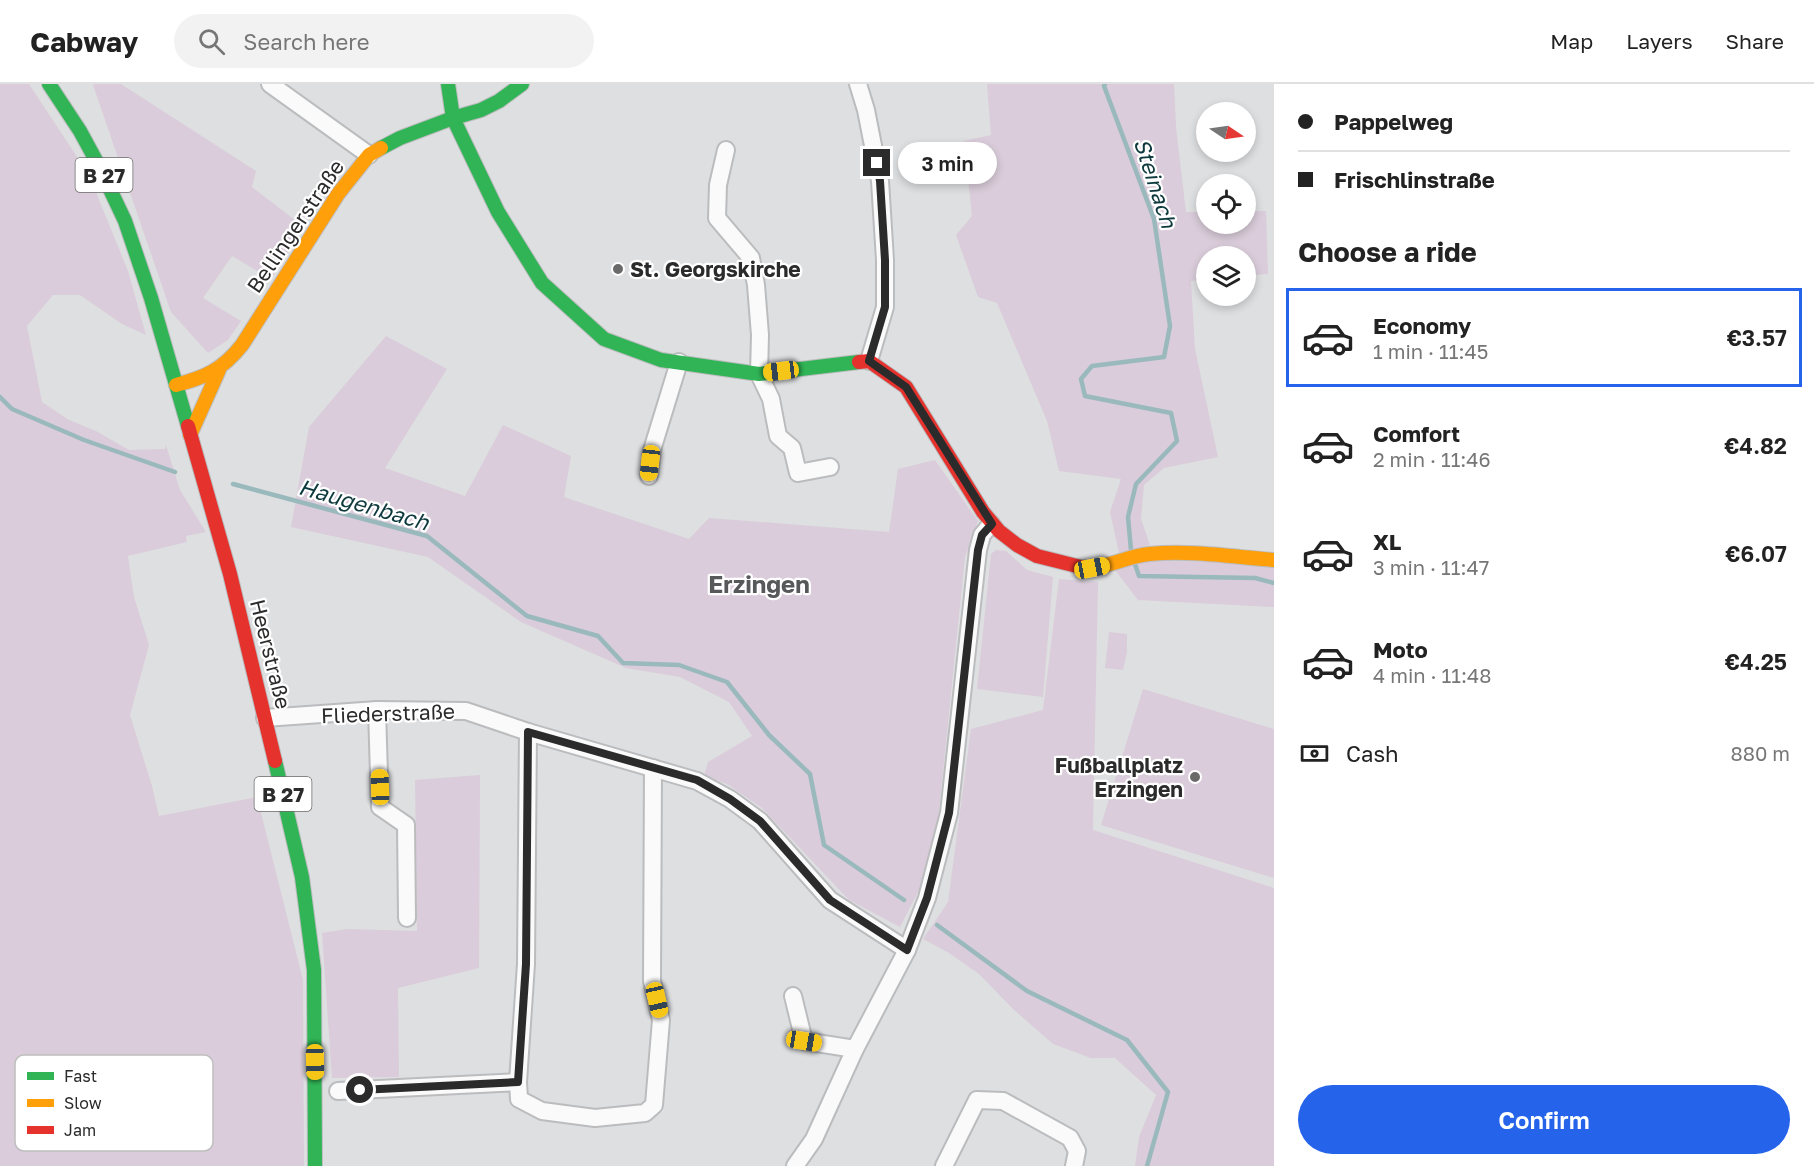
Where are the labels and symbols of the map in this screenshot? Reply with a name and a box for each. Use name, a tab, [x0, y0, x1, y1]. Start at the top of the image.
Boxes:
north arrow	[1196, 102, 1256, 162]
water label: Steinach	[1129, 135, 1184, 233]
callout: 3 min	[898, 142, 997, 184]
route end	[863, 149, 890, 176]
street label: Bellingerstraße	[241, 154, 349, 298]
road number: B 27	[76, 158, 132, 192]
place label: St. Georgskirche	[630, 256, 801, 282]
marker: St. Georgskirche	[611, 262, 625, 276]
car	[762, 360, 800, 382]
car	[639, 444, 661, 482]
water label: Haugenbach	[296, 473, 433, 536]
car	[1073, 556, 1111, 580]
district label: Erzingen	[708, 569, 810, 598]
street label: Heerstraße	[245, 596, 297, 712]
street label: Fliederstraße	[321, 698, 455, 728]
place label: Fußballplatz Erzingen	[1055, 752, 1183, 802]
car	[370, 769, 390, 805]
marker: Fußballplatz Erzingen	[1188, 770, 1202, 784]
road number: B 27	[254, 777, 312, 811]
car	[644, 980, 670, 1020]
car	[785, 1029, 823, 1053]
car	[306, 1044, 324, 1080]
legend	[15, 1055, 213, 1151]
text: Fast	[64, 1066, 97, 1086]
route start	[346, 1076, 373, 1103]
text: Slow	[64, 1093, 102, 1113]
text: Jam	[64, 1120, 96, 1140]

